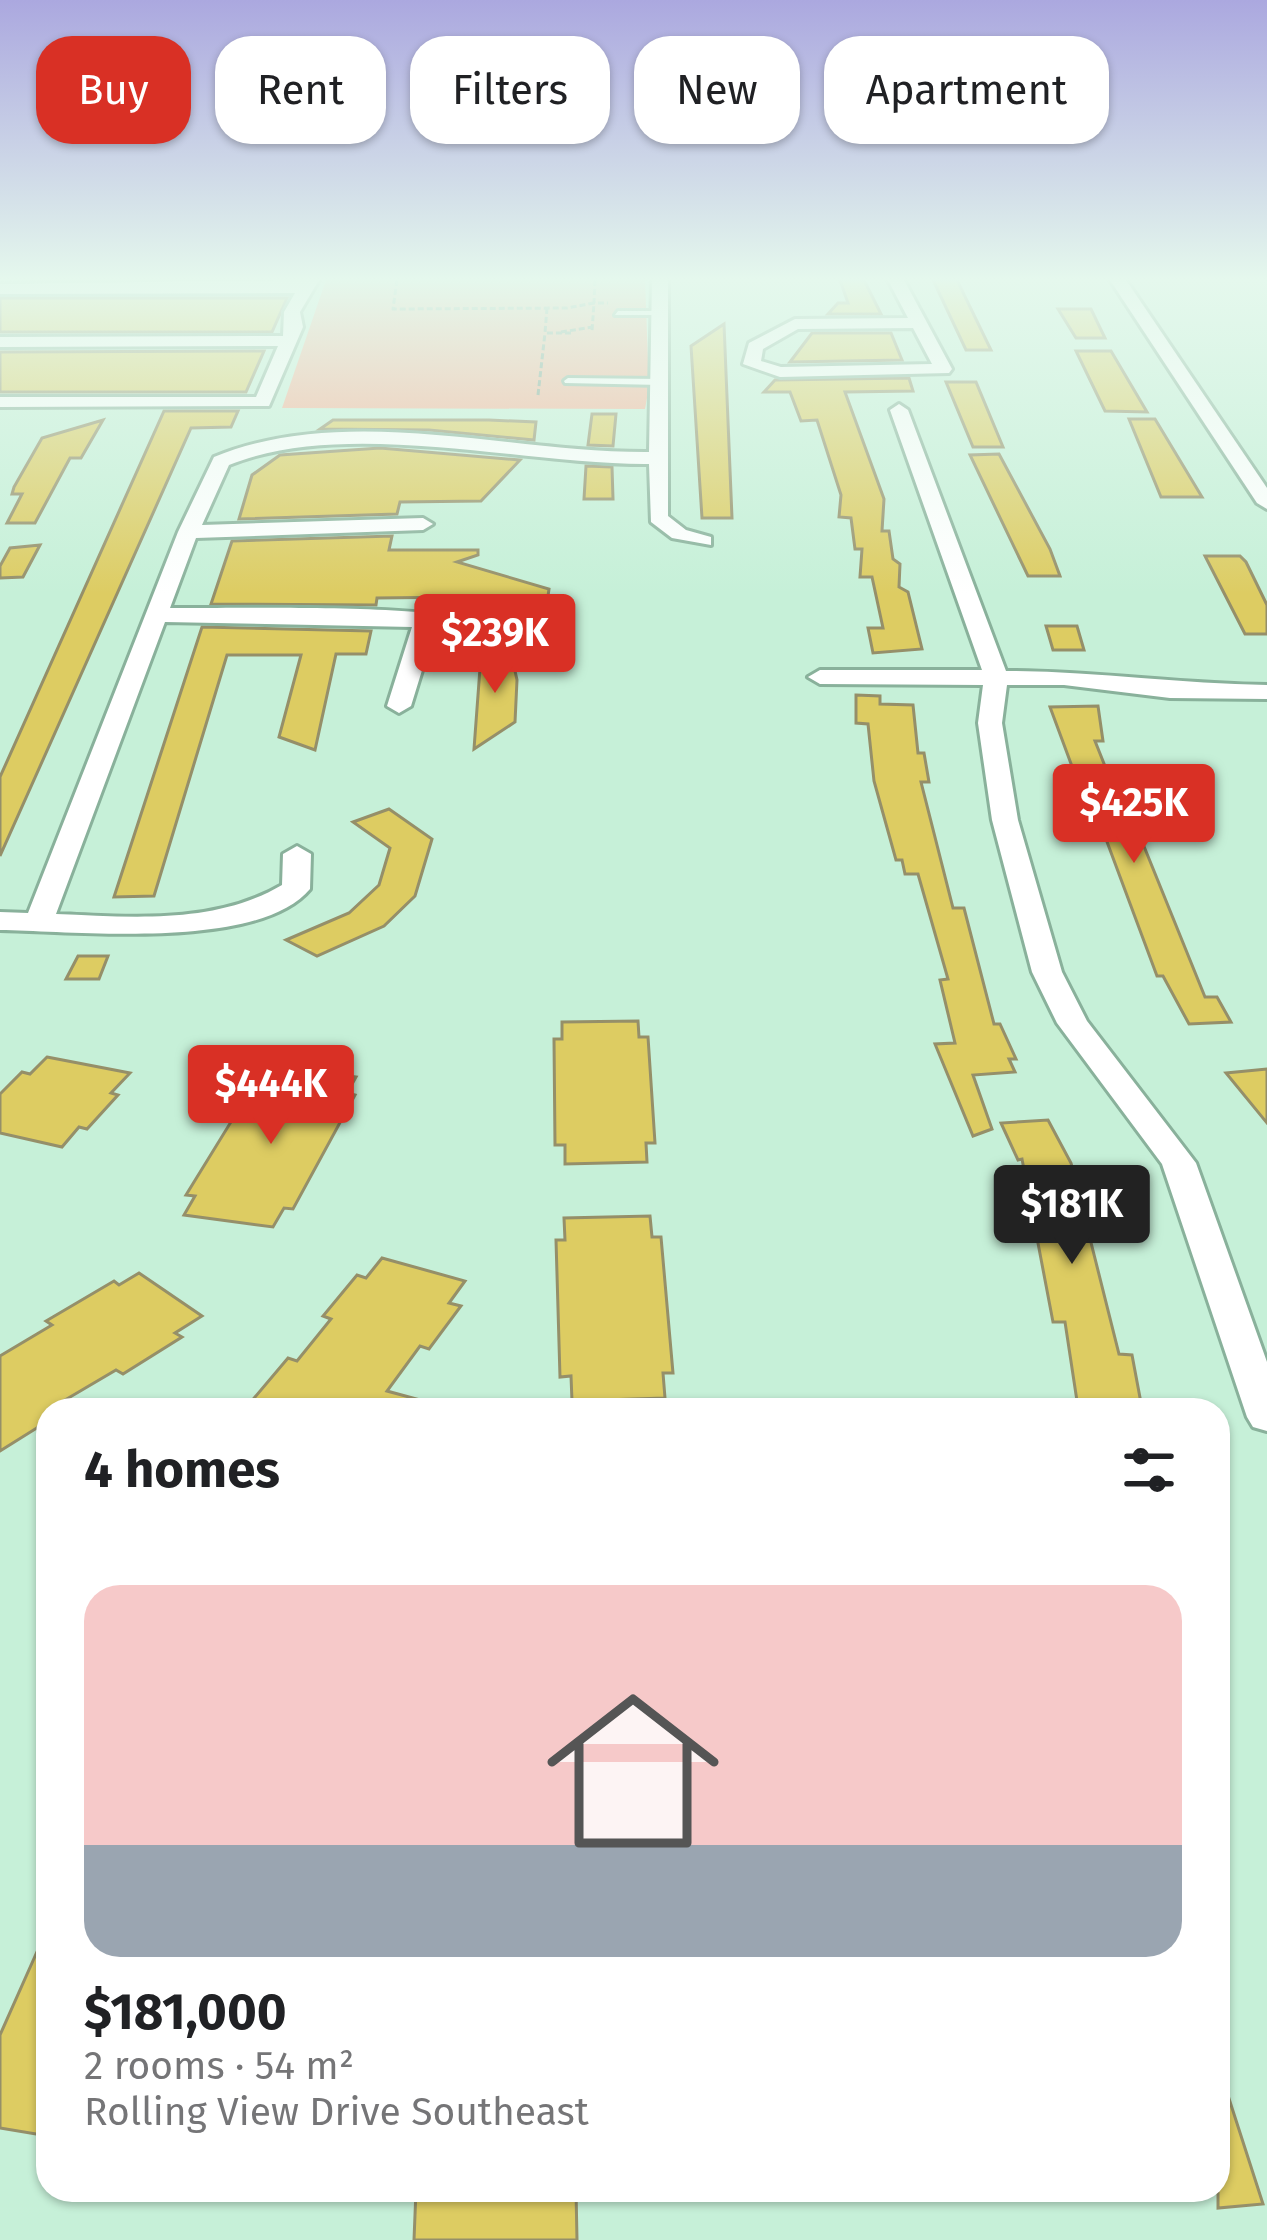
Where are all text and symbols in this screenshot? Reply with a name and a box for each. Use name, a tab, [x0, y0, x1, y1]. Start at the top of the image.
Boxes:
chip: Buy	[36, 36, 191, 144]
chip: Rent	[215, 36, 386, 144]
chip: Filters	[410, 36, 610, 144]
chip: New	[634, 36, 800, 144]
chip: Apartment	[824, 36, 1109, 144]
pin: $239K	[411, 594, 579, 696]
text: $239K	[441, 610, 549, 656]
pin: $425K	[1050, 764, 1218, 866]
text: $425K	[1080, 780, 1188, 826]
pin: $444K	[187, 1045, 355, 1147]
text: $444K	[215, 1061, 327, 1107]
pin: $181K	[988, 1165, 1156, 1267]
text: $181K	[1021, 1181, 1123, 1227]
icon: filters	[1116, 1437, 1182, 1503]
text: 4 homes	[84, 1439, 280, 1501]
icon: home	[525, 1663, 741, 1879]
text: $181,000	[84, 1981, 287, 2043]
text: 2 rooms · 54 m²	[84, 2043, 354, 2089]
text: Rolling View Drive Southeast	[84, 2089, 589, 2135]

